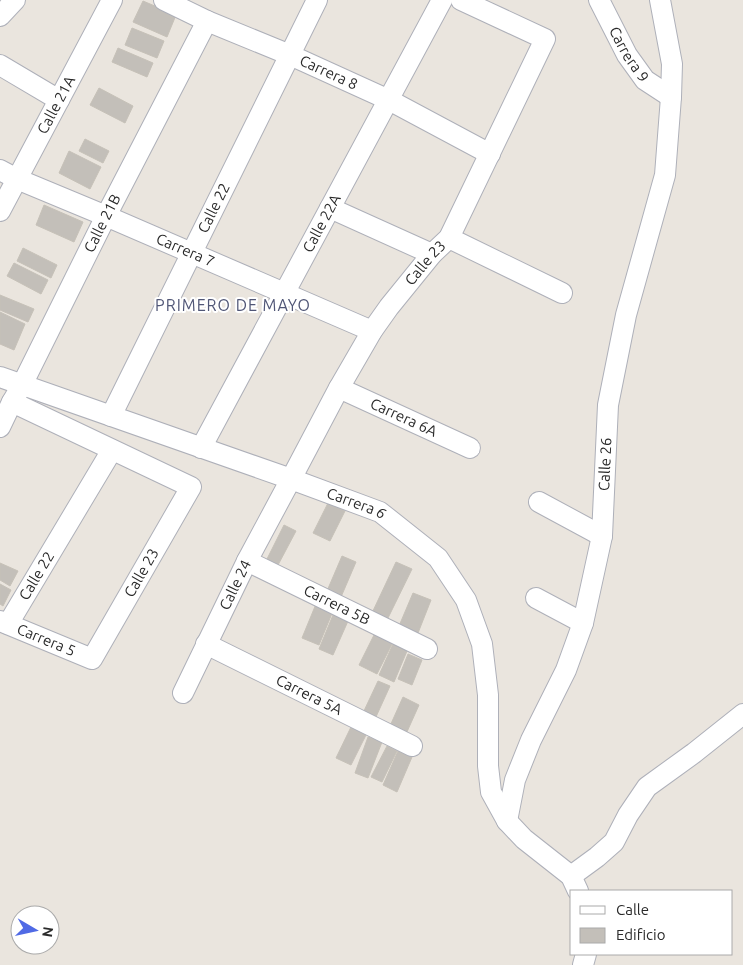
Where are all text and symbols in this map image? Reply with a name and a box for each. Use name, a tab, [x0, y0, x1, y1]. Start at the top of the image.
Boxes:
street label: Carrera 9	[606, 24, 653, 85]
street label: Carrera 8	[297, 52, 361, 93]
street label: Calle 21A	[33, 73, 78, 137]
street label: Calle 22	[194, 180, 233, 236]
street label: Calle 21B	[80, 191, 124, 255]
street label: Calle 22A	[299, 191, 344, 255]
street label: Carrera 7	[154, 230, 217, 270]
street label: Calle 23	[401, 237, 449, 288]
district label: PRIMERO DE MAYO	[155, 296, 311, 314]
street label: Carrera 6A	[368, 394, 440, 440]
street label: Calle 26	[595, 437, 615, 491]
street label: Carrera 6	[325, 484, 390, 522]
street label: Calle 23	[120, 545, 162, 600]
street label: Calle 22	[15, 548, 57, 603]
street label: Calle 24	[216, 557, 254, 613]
street label: Carrera 5B	[301, 581, 373, 628]
street label: Carrera 5	[15, 620, 78, 659]
street label: Carrera 5A	[273, 671, 345, 718]
legend	[570, 890, 733, 955]
text: Calle	[616, 901, 649, 918]
north arrow	[10, 905, 60, 955]
text: N	[39, 926, 57, 938]
text: Edificio	[616, 926, 665, 943]

